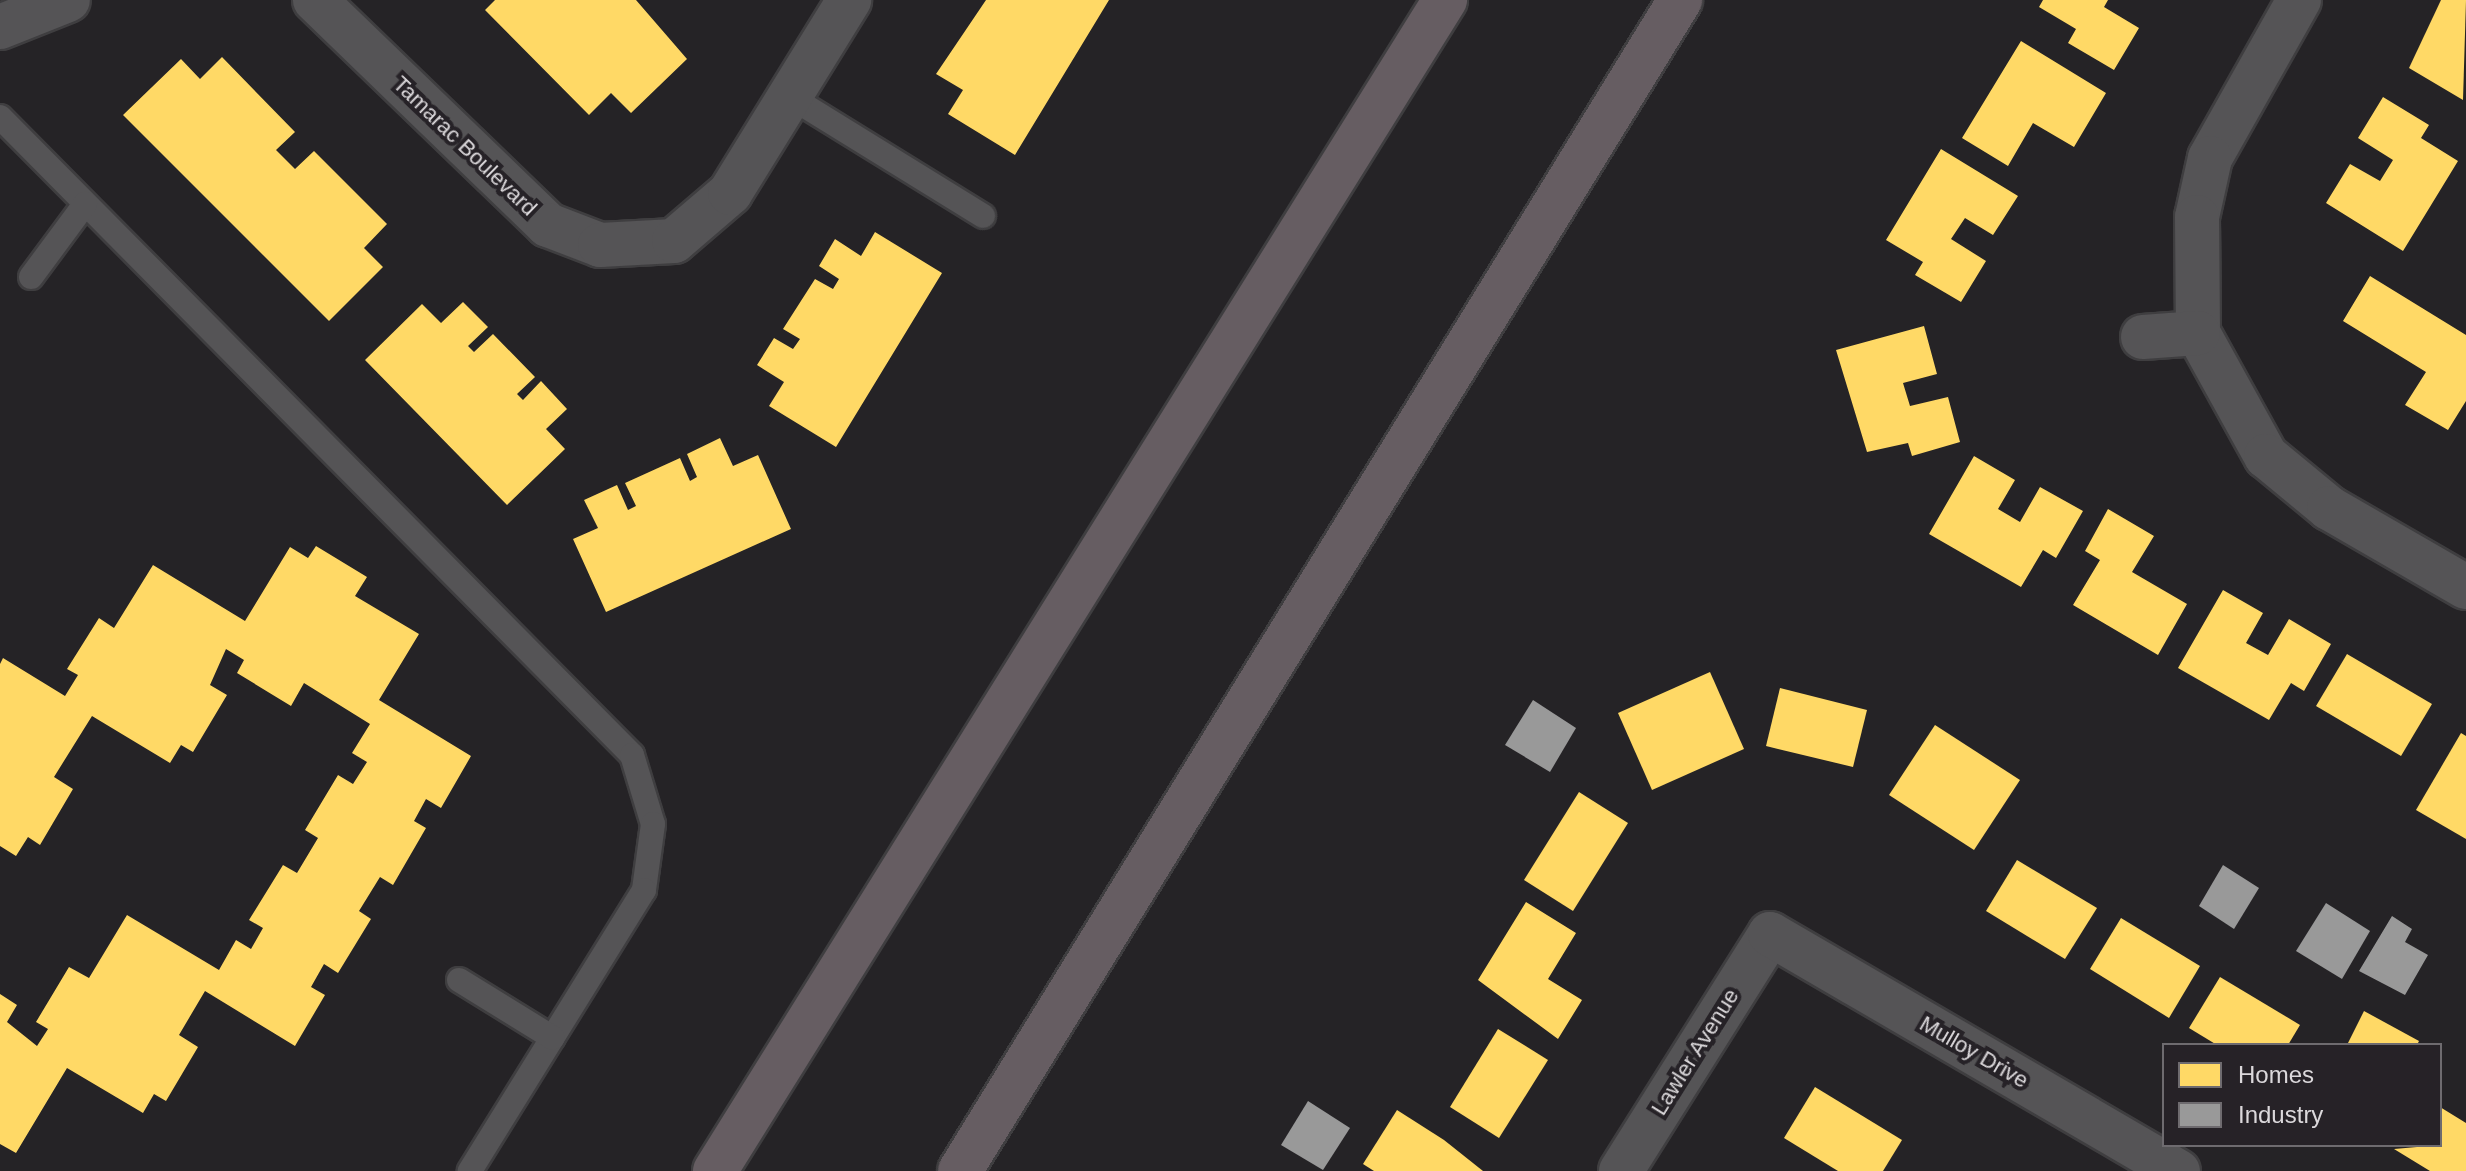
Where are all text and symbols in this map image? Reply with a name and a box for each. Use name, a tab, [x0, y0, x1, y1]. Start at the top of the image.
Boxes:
street label: Tamarac Boulevard	[388, 71, 542, 221]
street label: Lawler Avenue	[1645, 983, 1745, 1121]
street label: Mulloy Drive	[1915, 1010, 2033, 1094]
legend	[2162, 1043, 2442, 1147]
text: Homes	[2238, 1061, 2314, 1088]
text: Industry	[2238, 1101, 2323, 1128]

